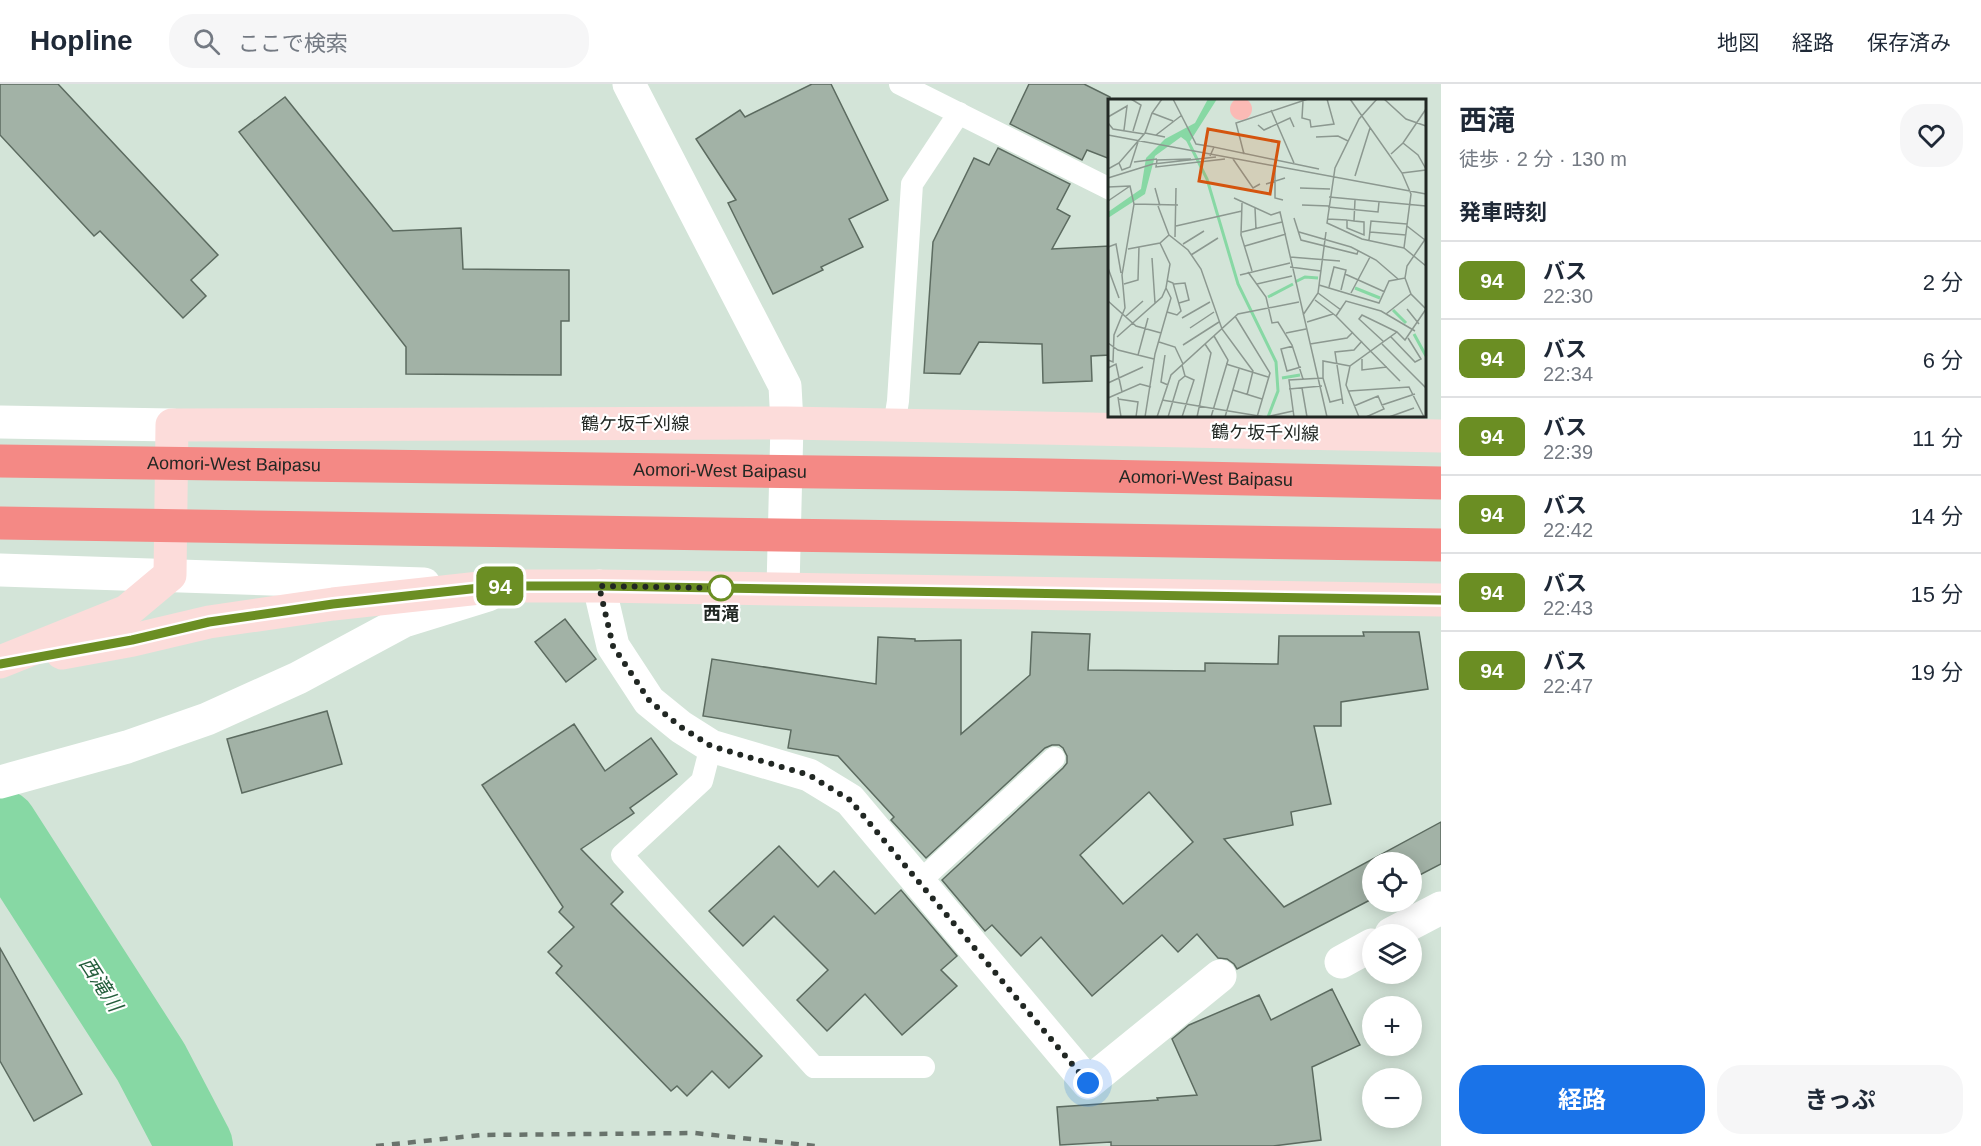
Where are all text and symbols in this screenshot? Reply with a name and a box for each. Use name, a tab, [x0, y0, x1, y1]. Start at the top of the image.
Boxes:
search box	[169, 14, 589, 68]
text: Hopline	[30, 25, 133, 56]
icon: search	[190, 25, 223, 58]
text: ここで検索	[238, 31, 348, 56]
text: 地図	[1717, 31, 1759, 54]
text: 経路	[1792, 31, 1834, 54]
text: 保存済み	[1867, 31, 1951, 54]
inset map	[1108, 99, 1426, 417]
button: heart	[1900, 104, 1963, 167]
text: 西滝	[1459, 105, 1515, 136]
text: 徒歩 · 2 分 · 130 m	[1459, 148, 1627, 170]
text: 発車時刻	[1459, 200, 1547, 225]
text: バス	[1543, 259, 1587, 284]
text: 94	[1480, 269, 1504, 292]
text: 2 分	[1923, 270, 1963, 295]
text: 22:30	[1543, 285, 1593, 307]
text: バス	[1543, 337, 1587, 362]
text: 94	[1480, 347, 1504, 370]
text: 6 分	[1923, 348, 1963, 373]
text: 22:34	[1543, 363, 1593, 385]
street label: 鶴ケ坂千刈線	[581, 414, 689, 434]
text: バス	[1543, 415, 1587, 440]
street label: 鶴ケ坂千刈線	[1211, 422, 1319, 444]
text: 94	[1480, 425, 1504, 448]
text: 11 分	[1912, 426, 1963, 451]
text: 22:39	[1543, 441, 1593, 463]
street label: Aomori-West Baipasu	[147, 453, 321, 475]
street label: Aomori-West Baipasu	[633, 459, 807, 482]
street label: Aomori-West Baipasu	[1119, 466, 1293, 490]
text: バス	[1543, 493, 1587, 518]
text: 94	[1480, 503, 1504, 526]
text: 14 分	[1910, 504, 1963, 529]
text: 22:42	[1543, 519, 1593, 541]
line badge: 94	[473, 566, 527, 606]
text: バス	[1543, 571, 1587, 596]
text: 94	[488, 575, 512, 598]
marker: 西滝	[708, 575, 734, 601]
text: 94	[1480, 581, 1504, 604]
text: 15 分	[1910, 582, 1963, 607]
text: 22:43	[1543, 597, 1593, 619]
place label: 西滝	[703, 604, 739, 624]
text: バス	[1543, 649, 1587, 674]
text: 94	[1480, 659, 1504, 682]
text: 19 分	[1910, 660, 1963, 685]
text: 22:47	[1543, 675, 1593, 697]
map controls	[1362, 852, 1422, 1128]
button: locate	[1362, 852, 1422, 912]
button: layers	[1362, 924, 1422, 984]
water label: 西滝川	[75, 953, 128, 1017]
button: +	[1362, 996, 1422, 1056]
button: 経路	[1459, 1065, 1705, 1134]
button: きっぷ	[1717, 1065, 1963, 1134]
your location	[1073, 1068, 1103, 1098]
button: −	[1362, 1068, 1422, 1128]

